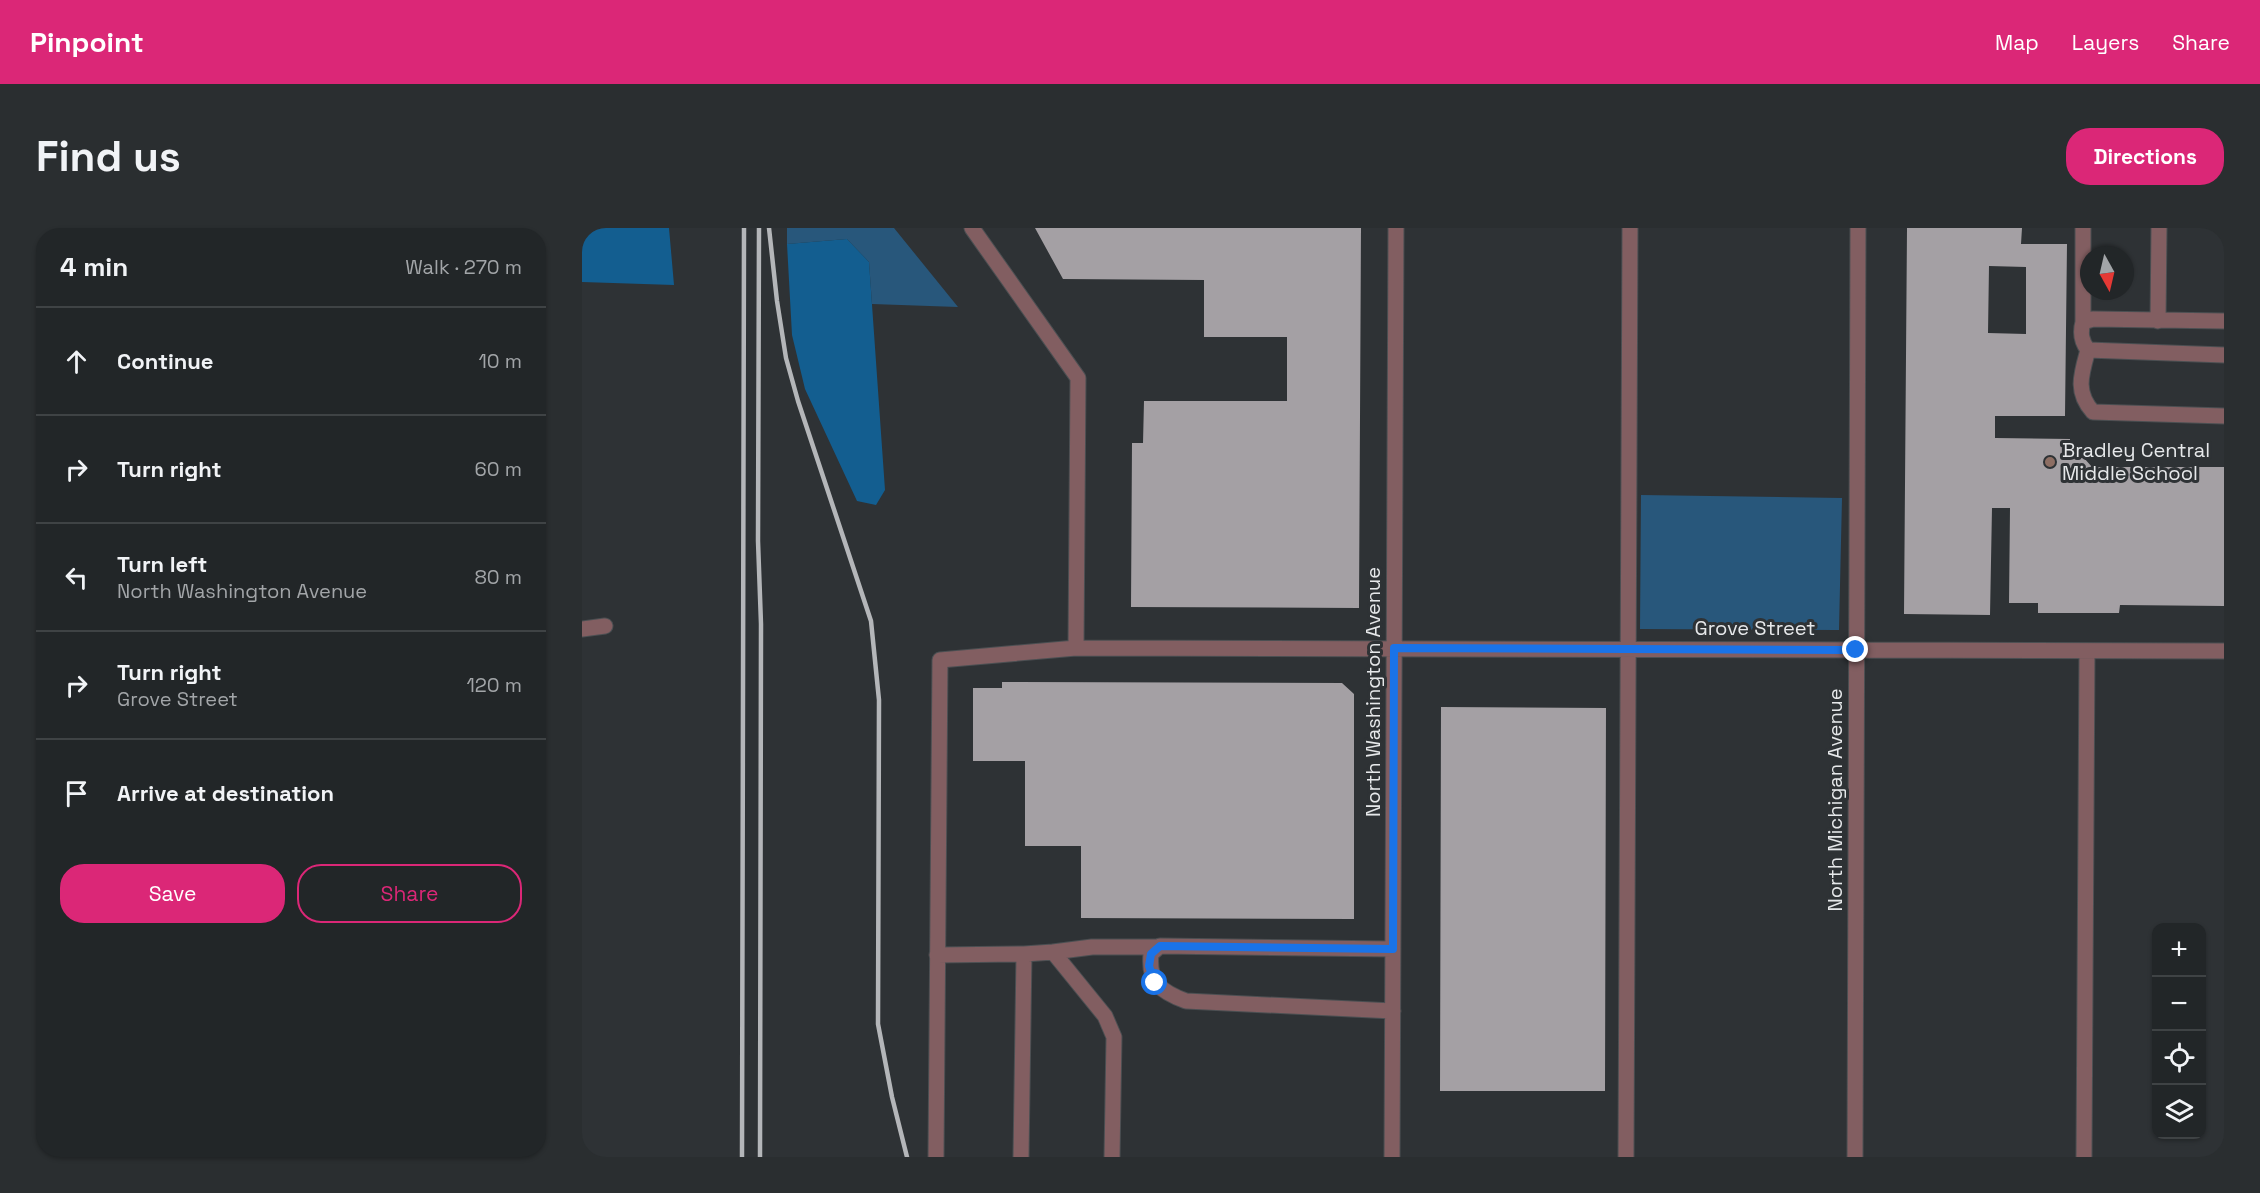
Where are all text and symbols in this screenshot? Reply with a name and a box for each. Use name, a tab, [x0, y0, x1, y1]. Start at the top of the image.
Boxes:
text: Pinpoint	[30, 24, 144, 60]
text: Map	[1995, 29, 2039, 56]
text: Layers	[2072, 29, 2139, 56]
text: Share	[2172, 29, 2230, 56]
button: Directions	[2066, 128, 2224, 185]
text: Find us	[36, 130, 181, 183]
north arrow	[2080, 246, 2134, 300]
text: 4 min	[60, 250, 128, 284]
text: Walk · 270 m	[405, 254, 522, 280]
icon: ahead	[60, 345, 93, 378]
text: Continue	[117, 347, 213, 375]
text: 10 m	[478, 348, 522, 374]
place label: Bradley Central Middle School	[2062, 437, 2210, 486]
icon: right	[60, 453, 93, 486]
text: Turn right	[117, 455, 222, 483]
marker: Bradley Central Middle School	[2043, 455, 2057, 469]
text: 60 m	[475, 456, 522, 482]
text: Turn left	[117, 550, 207, 578]
icon: left	[60, 561, 93, 594]
text: 80 m	[474, 564, 522, 590]
street label: North Washington Avenue	[1360, 567, 1386, 817]
text: North Washington Avenue	[117, 578, 367, 604]
street label: Grove Street	[1695, 615, 1815, 641]
route end	[1842, 636, 1868, 662]
text: Turn right	[117, 658, 222, 686]
icon: right	[60, 669, 93, 702]
text: 120 m	[466, 672, 522, 698]
text: Grove Street	[117, 686, 238, 712]
street label: North Michigan Avenue	[1822, 688, 1848, 912]
icon: arrive	[60, 777, 93, 810]
text: Arrive at destination	[117, 779, 334, 807]
button: Save	[60, 864, 285, 923]
button: Share	[297, 864, 522, 923]
map controls	[2152, 923, 2206, 1139]
button: +	[2152, 923, 2206, 977]
route start	[1141, 969, 1167, 995]
button: −	[2152, 977, 2206, 1031]
button: locate	[2152, 1031, 2206, 1085]
button: layers	[2152, 1085, 2206, 1139]

